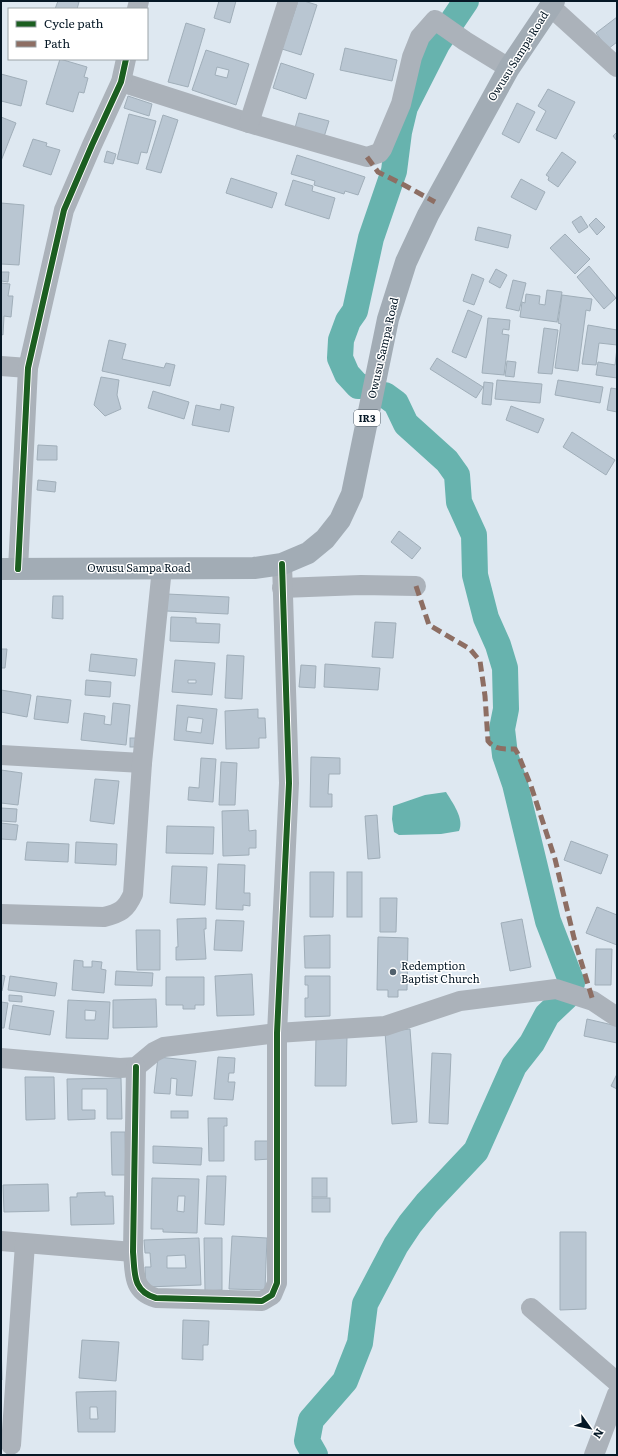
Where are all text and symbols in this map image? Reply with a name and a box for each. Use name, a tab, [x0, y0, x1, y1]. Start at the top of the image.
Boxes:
street label: Owusu Sampa Road	[483, 7, 551, 104]
legend	[8, 8, 148, 60]
text: Cycle path	[44, 14, 104, 32]
text: Path	[44, 34, 70, 52]
street label: Owusu Sampa Road	[363, 295, 402, 400]
road number: IR3	[354, 410, 380, 426]
street label: Owusu Sampa Road	[87, 559, 191, 575]
place label: Redemption Baptist Church	[401, 957, 480, 986]
marker: Redemption Baptist Church	[388, 967, 398, 977]
north arrow	[570, 1408, 610, 1448]
text: N	[590, 1426, 608, 1442]

